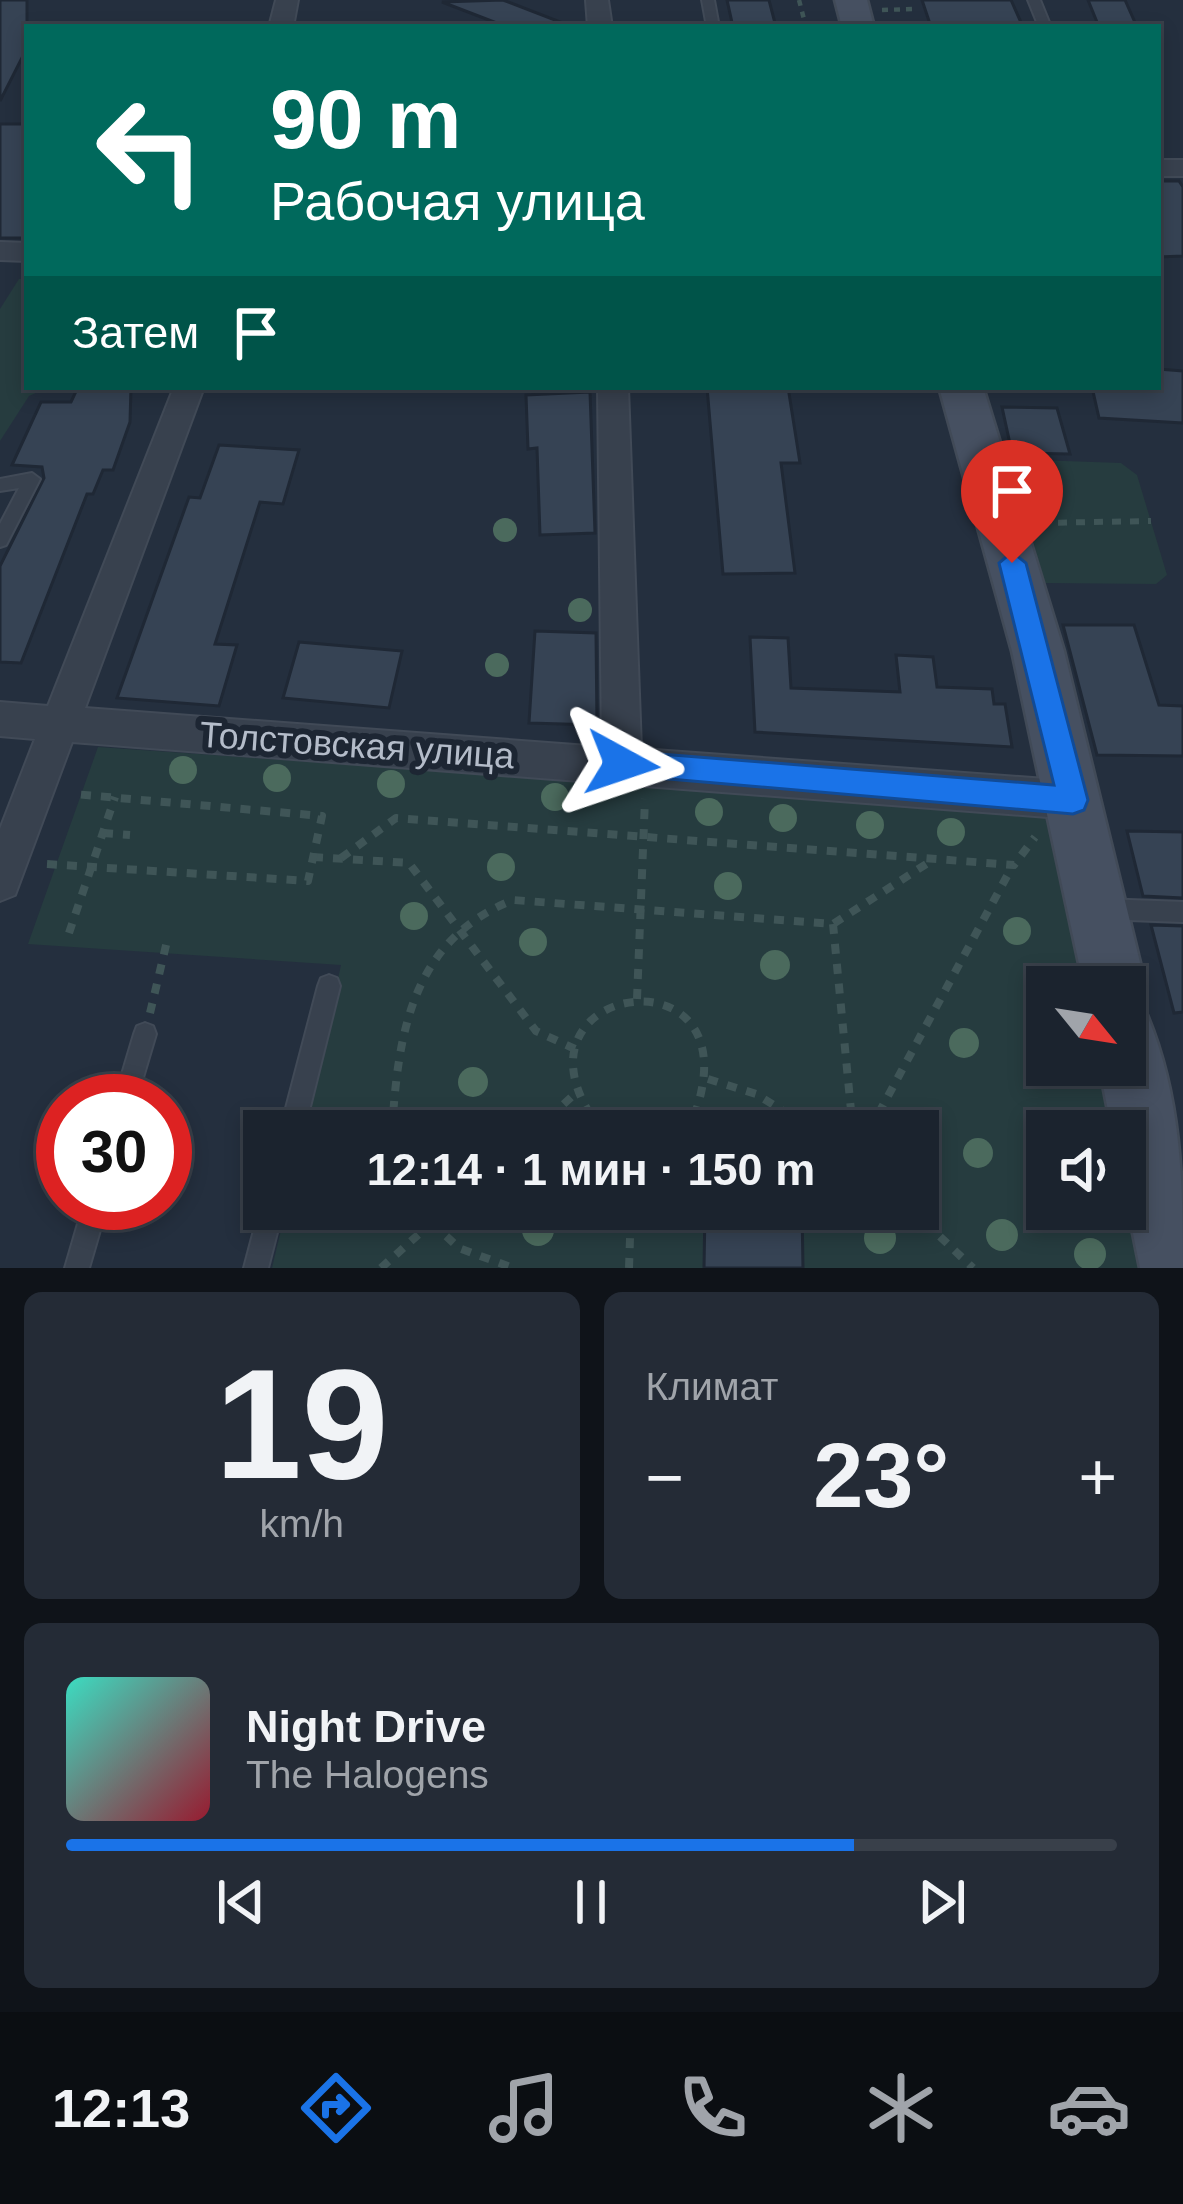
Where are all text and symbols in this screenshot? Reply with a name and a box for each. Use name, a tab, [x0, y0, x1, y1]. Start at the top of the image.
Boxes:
icon: left	[72, 72, 228, 228]
text: 90 m	[270, 72, 461, 166]
text: Рабочая улица	[270, 171, 645, 231]
icon: arrive	[223, 300, 289, 366]
text: Затем	[72, 307, 199, 358]
pin	[961, 440, 1063, 563]
icon: arrive	[979, 458, 1045, 524]
position arrow	[559, 701, 685, 827]
street label: Толстовская улица	[198, 714, 517, 777]
north arrow	[1026, 966, 1146, 1086]
map controls	[1026, 966, 1146, 1230]
speed limit sign: 30	[36, 1074, 192, 1230]
button: sound	[1026, 1110, 1146, 1230]
text: 12:14 · 1 мин · 150 m	[367, 1144, 815, 1195]
text: 19	[215, 1337, 389, 1511]
text: Климат	[646, 1365, 778, 1408]
text: 23°	[813, 1426, 949, 1526]
text: −	[646, 1440, 684, 1514]
text: +	[1078, 1440, 1117, 1514]
text: km/h	[259, 1502, 344, 1545]
text: Night Drive	[246, 1701, 486, 1752]
text: The Halogens	[246, 1753, 489, 1796]
icon: previous	[208, 1869, 274, 1935]
icon: pause	[558, 1869, 624, 1935]
icon: next	[909, 1869, 975, 1935]
icon: directions	[294, 2066, 378, 2150]
icon: music	[482, 2066, 566, 2150]
icon: phone	[671, 2066, 755, 2150]
icon: climate	[859, 2066, 943, 2150]
icon: car	[1047, 2066, 1131, 2150]
text: 12:13	[52, 2078, 190, 2138]

